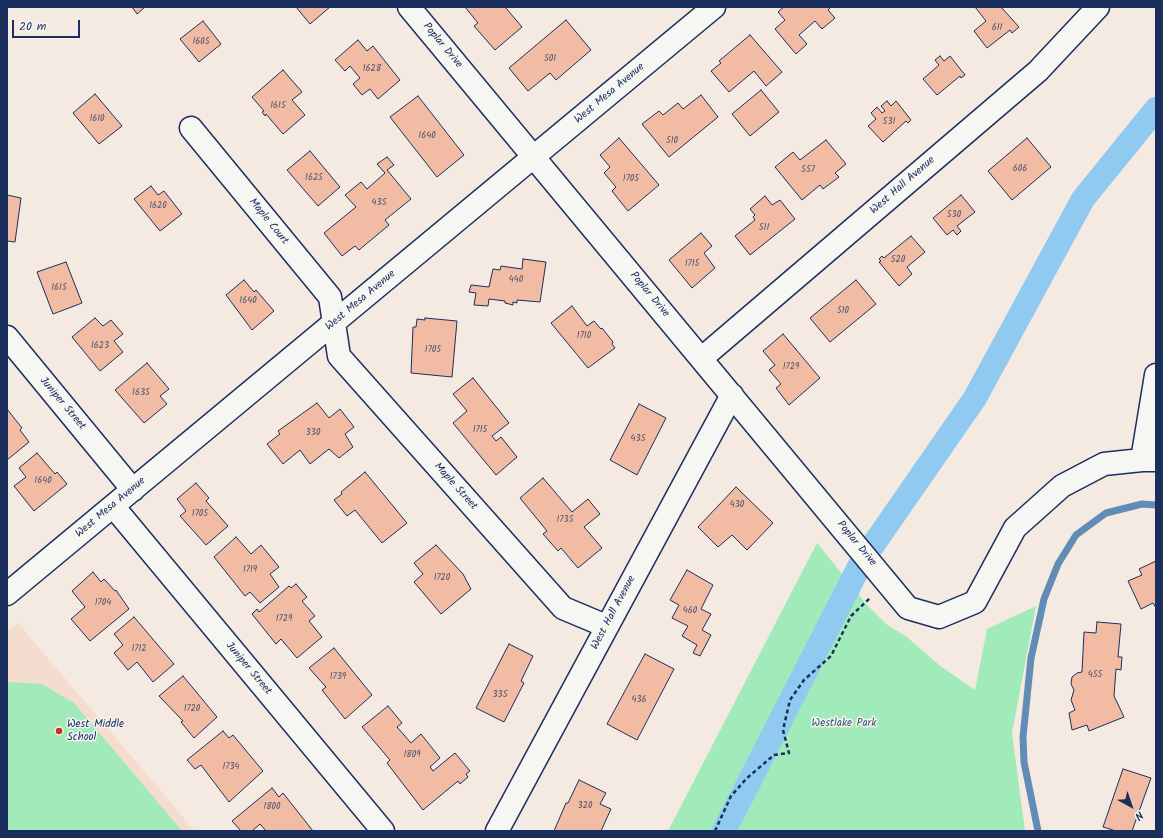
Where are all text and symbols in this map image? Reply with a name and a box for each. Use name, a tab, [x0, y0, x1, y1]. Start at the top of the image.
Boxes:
scale bar	[14, 12, 82, 38]
text: 20 m	[19, 17, 46, 36]
street label: Poplar Drive	[419, 21, 465, 71]
house number: 611	[992, 23, 1002, 33]
house number: 1605	[192, 37, 210, 47]
house number: 501	[544, 54, 556, 64]
street label: West Mesa Avenue	[572, 61, 648, 127]
house number: 1628	[363, 64, 381, 74]
house number: 1615	[270, 101, 286, 111]
house number: 1610	[89, 114, 105, 124]
house number: 531	[883, 117, 895, 127]
house number: 1640	[418, 131, 436, 141]
house number: 510	[666, 136, 678, 146]
street label: West Hall Avenue	[868, 154, 938, 218]
house number: 606	[1013, 164, 1027, 174]
house number: 557	[801, 165, 815, 175]
house number: 1625	[305, 173, 323, 183]
house number: 1705	[623, 174, 639, 184]
street label: Maple Court	[245, 196, 291, 248]
house number: 435	[372, 198, 386, 208]
house number: 1620	[149, 201, 167, 211]
house number: 530	[947, 210, 961, 220]
house number: 511	[759, 223, 769, 233]
house number: 520	[891, 255, 905, 265]
house number: 1715	[685, 259, 699, 269]
street label: West Mesa Avenue	[323, 268, 399, 334]
street label: Poplar Drive	[626, 270, 672, 320]
house number: 440	[509, 275, 523, 285]
house number: 1615	[51, 283, 67, 293]
house number: 1640	[239, 296, 257, 306]
house number: 510	[837, 306, 849, 316]
house number: 1710	[577, 331, 591, 341]
house number: 1623	[91, 341, 109, 351]
house number: 1705	[425, 345, 441, 355]
house number: 1729	[783, 362, 799, 372]
street label: Juniper Street	[36, 375, 88, 433]
house number: 1635	[132, 388, 150, 398]
house number: 1715	[473, 425, 487, 435]
house number: 330	[306, 428, 320, 438]
house number: 435	[631, 434, 645, 444]
street label: Maple Street	[430, 461, 480, 513]
street label: West Mesa Avenue	[73, 475, 149, 541]
house number: 1640	[34, 476, 52, 486]
house number: 430	[730, 500, 744, 510]
house number: 1705	[192, 509, 208, 519]
house number: 1735	[557, 515, 573, 525]
street label: Poplar Drive	[833, 519, 879, 569]
house number: 1719	[243, 565, 257, 575]
house number: 1720	[434, 573, 450, 583]
street label: West Hall Avenue	[589, 574, 639, 652]
house number: 1704	[95, 598, 111, 608]
house number: 460	[683, 606, 697, 616]
house number: 1729	[276, 614, 292, 624]
street label: Juniper Street	[222, 640, 274, 698]
house number: 1712	[131, 644, 147, 654]
house number: 455	[1088, 670, 1102, 680]
house number: 1739	[330, 672, 346, 682]
house number: 335	[492, 690, 508, 700]
house number: 436	[631, 695, 647, 705]
house number: 1720	[184, 704, 200, 714]
park label: Westlake Park	[812, 717, 876, 731]
place label: West Middle School	[67, 718, 124, 744]
marker: West Middle School	[54, 726, 64, 736]
house number: 1809	[403, 750, 421, 760]
house number: 1734	[222, 762, 240, 772]
north arrow	[1111, 786, 1151, 826]
house number: 320	[578, 801, 592, 811]
house number: 1800	[263, 802, 281, 812]
text: N	[1130, 806, 1147, 824]

